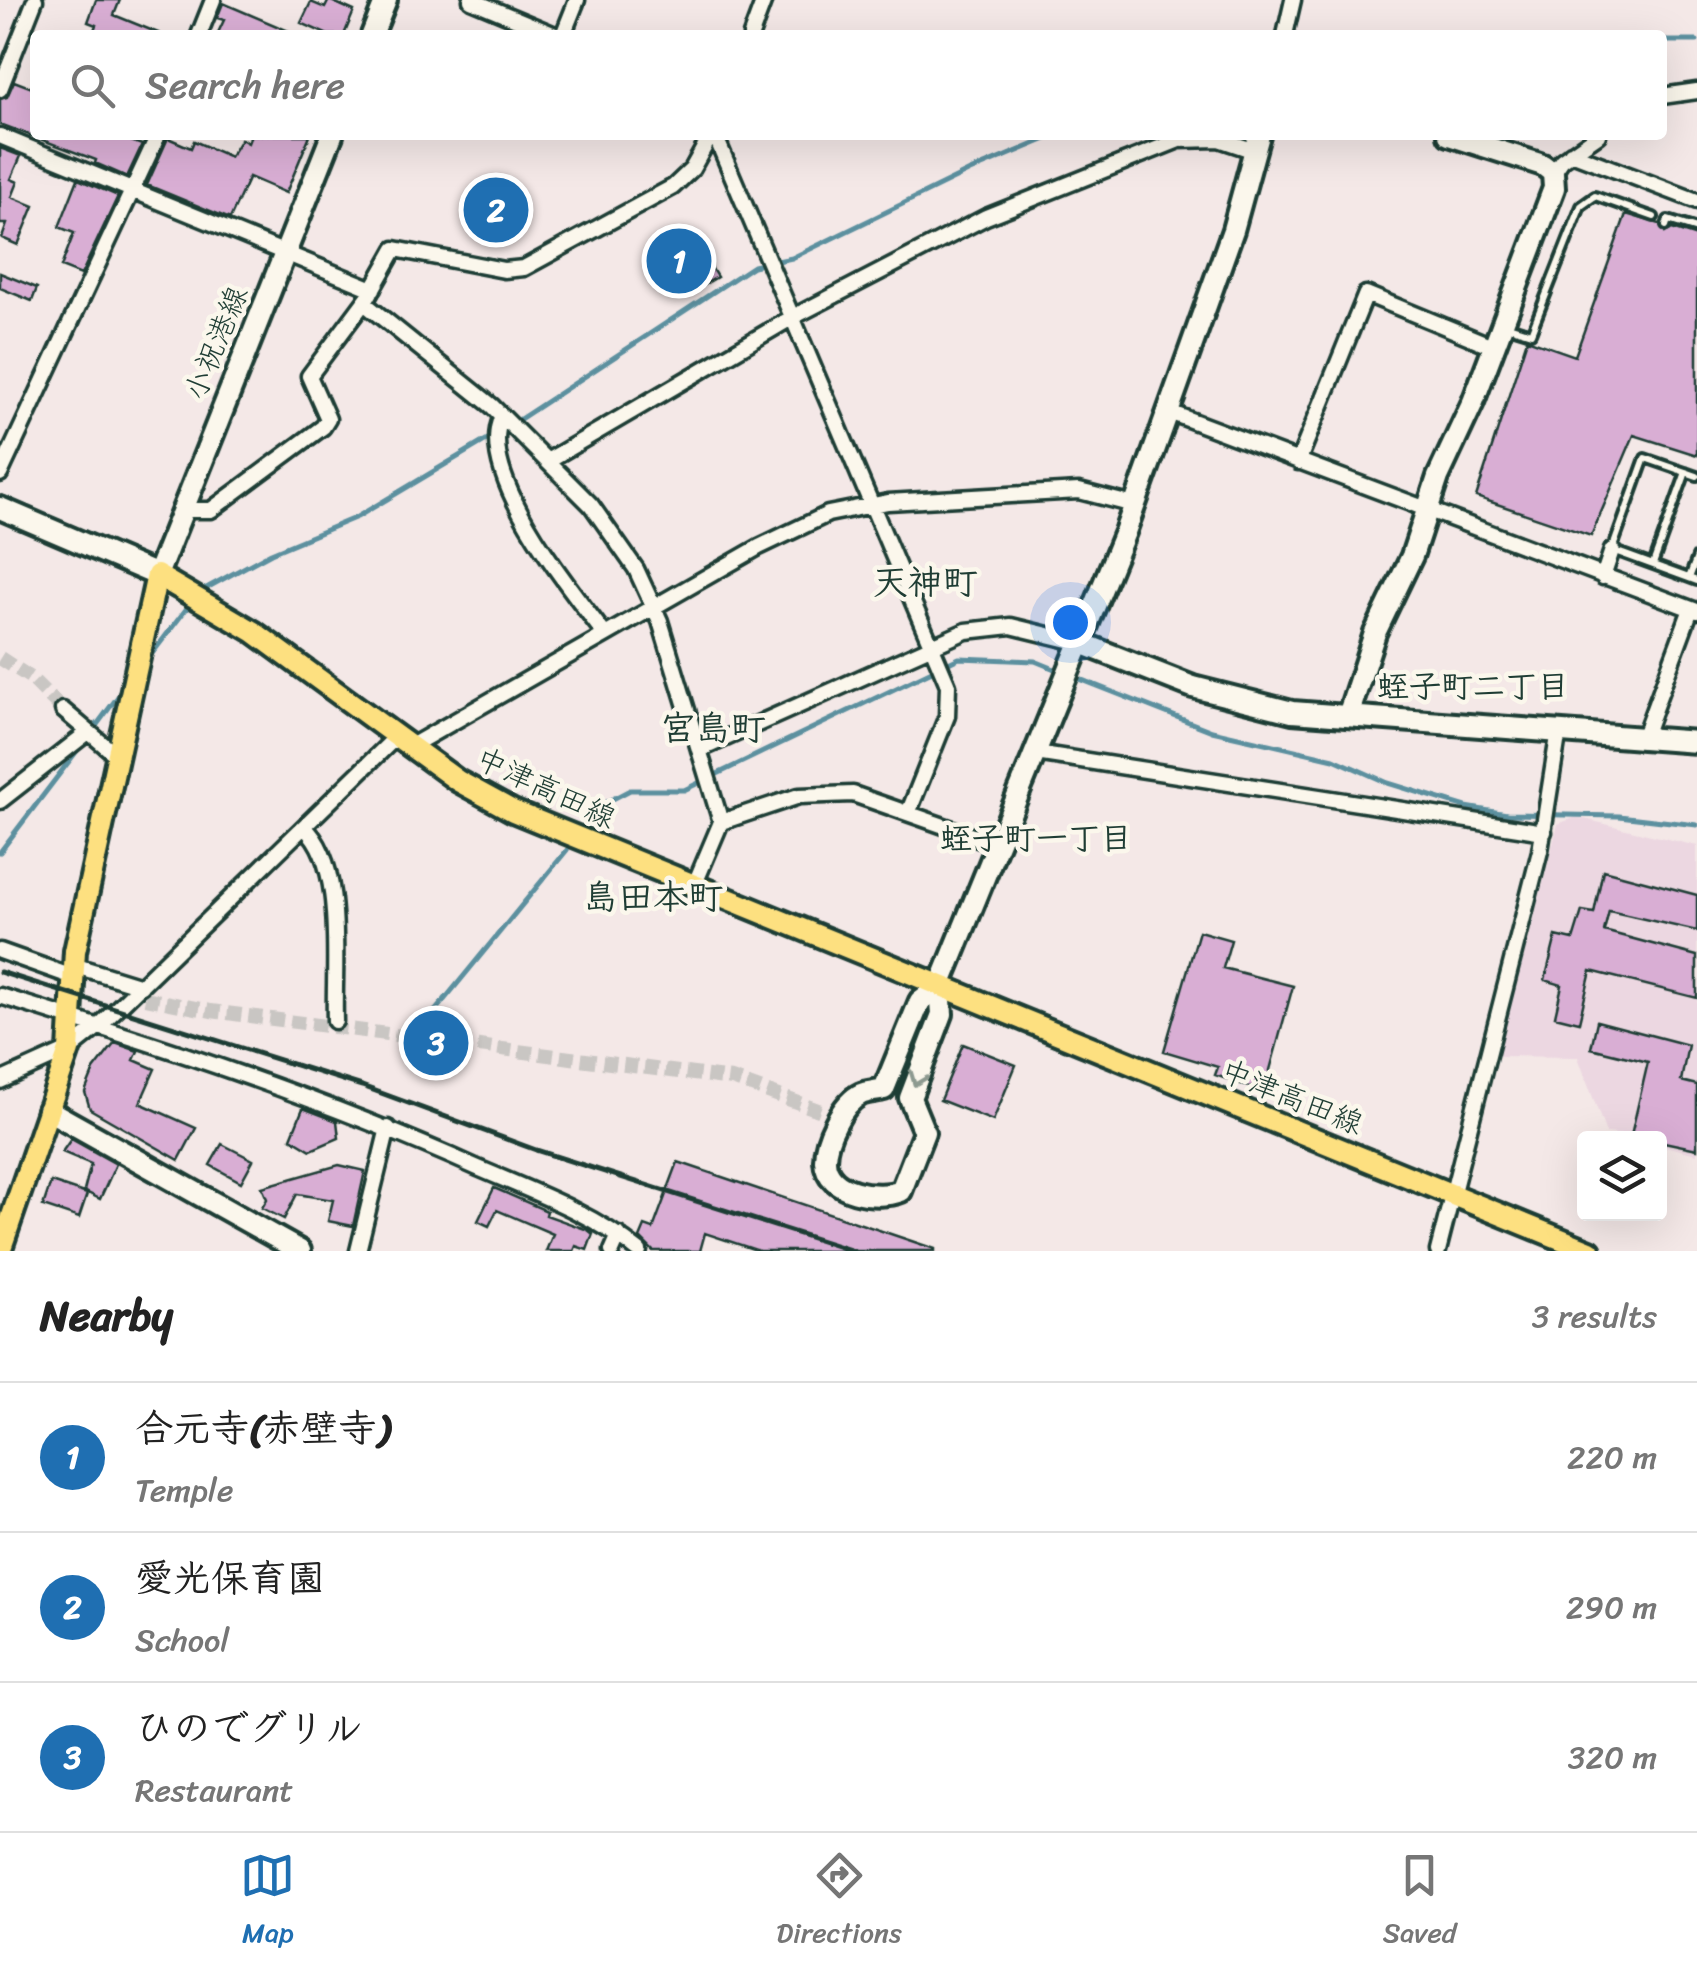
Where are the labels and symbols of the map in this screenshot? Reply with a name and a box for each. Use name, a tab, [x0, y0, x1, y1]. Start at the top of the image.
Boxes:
pin: 2	[464, 172, 528, 248]
pin: 1	[646, 224, 712, 298]
street label: 小祝港線	[168, 277, 264, 409]
district label: 天神町	[872, 551, 978, 613]
your location	[1045, 597, 1096, 648]
district label: 蛭子町二丁目	[1377, 658, 1569, 715]
district label: 宮島町	[660, 697, 766, 759]
street label: 中津高田線	[467, 732, 625, 844]
district label: 蛭子町一丁目	[940, 810, 1132, 867]
district label: 島田本町	[583, 866, 723, 928]
pin: 3	[404, 1006, 468, 1080]
street label: 中津高田線	[1212, 1044, 1372, 1150]
one-way arrow	[908, 1069, 929, 1086]

